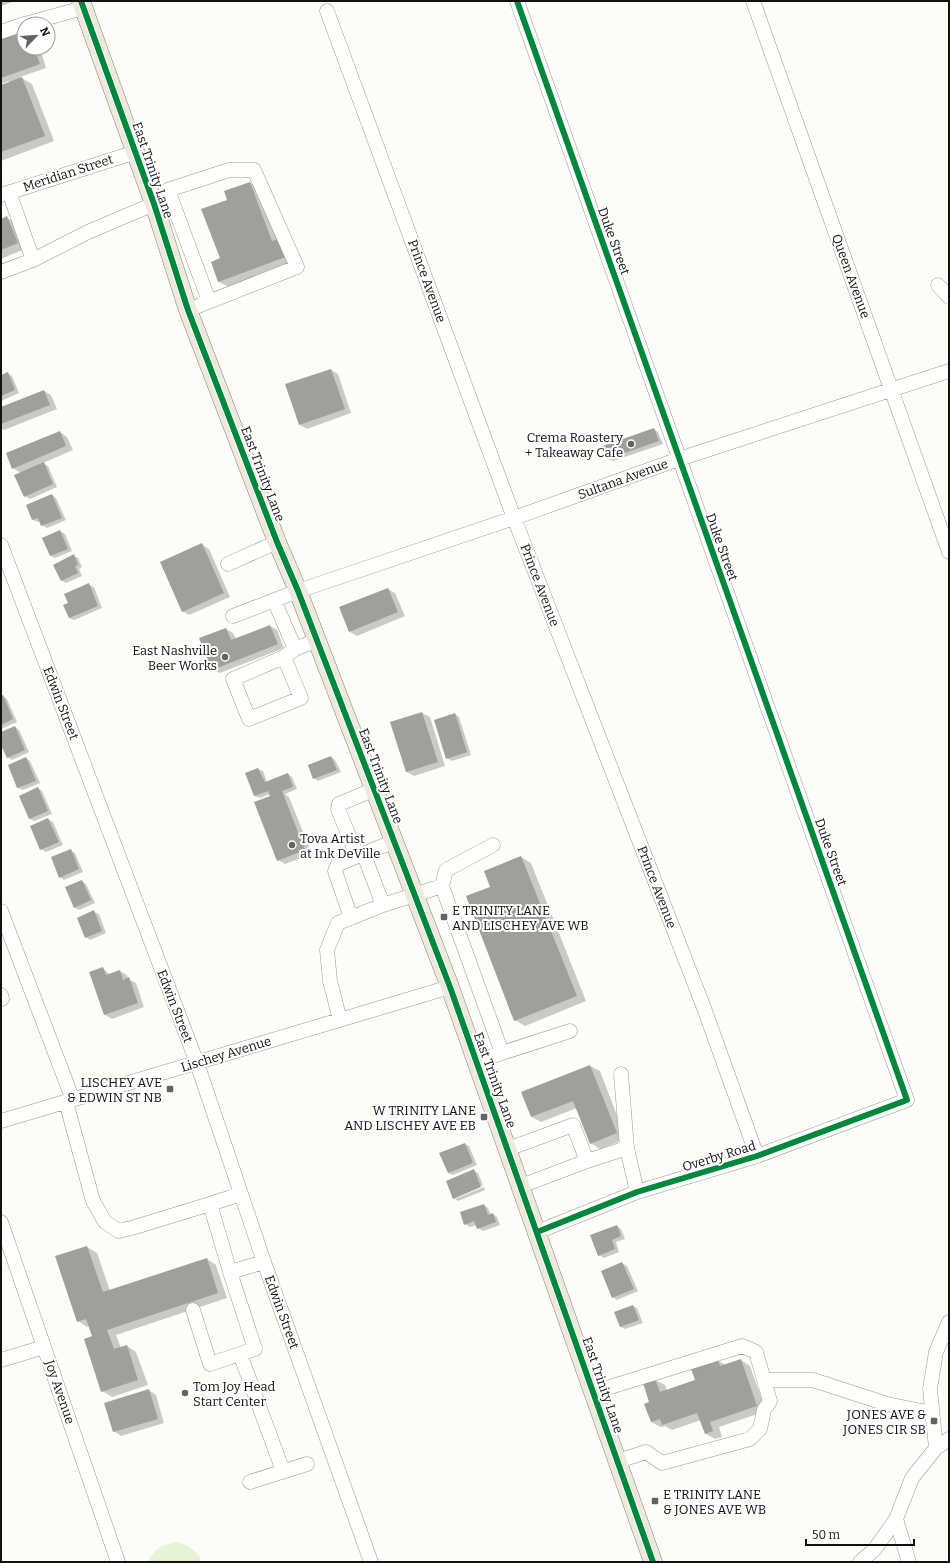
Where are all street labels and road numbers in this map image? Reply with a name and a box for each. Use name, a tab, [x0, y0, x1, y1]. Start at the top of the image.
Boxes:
street label: East Trinity Lane	[129, 120, 177, 220]
street label: Meridian Street	[21, 151, 115, 195]
street label: Duke Street	[595, 205, 633, 277]
street label: Queen Avenue	[829, 232, 873, 320]
street label: Prince Avenue	[405, 237, 449, 325]
street label: East Trinity Lane	[238, 424, 288, 524]
street label: Sultana Avenue	[576, 456, 670, 502]
street label: Duke Street	[703, 511, 741, 583]
street label: Prince Avenue	[517, 542, 563, 628]
street label: Edwin Street	[40, 664, 82, 742]
street label: East Trinity Lane	[356, 726, 406, 826]
street label: Duke Street	[812, 816, 850, 888]
street label: Prince Avenue	[634, 844, 680, 930]
street label: Edwin Street	[154, 967, 196, 1045]
street label: East Trinity Lane	[471, 1030, 519, 1130]
street label: Lischey Avenue	[179, 1033, 273, 1075]
street label: Overby Road	[680, 1138, 758, 1174]
street label: Edwin Street	[262, 1273, 302, 1351]
street label: East Trinity Lane	[579, 1335, 627, 1435]
street label: Joy Avenue	[42, 1357, 78, 1426]

